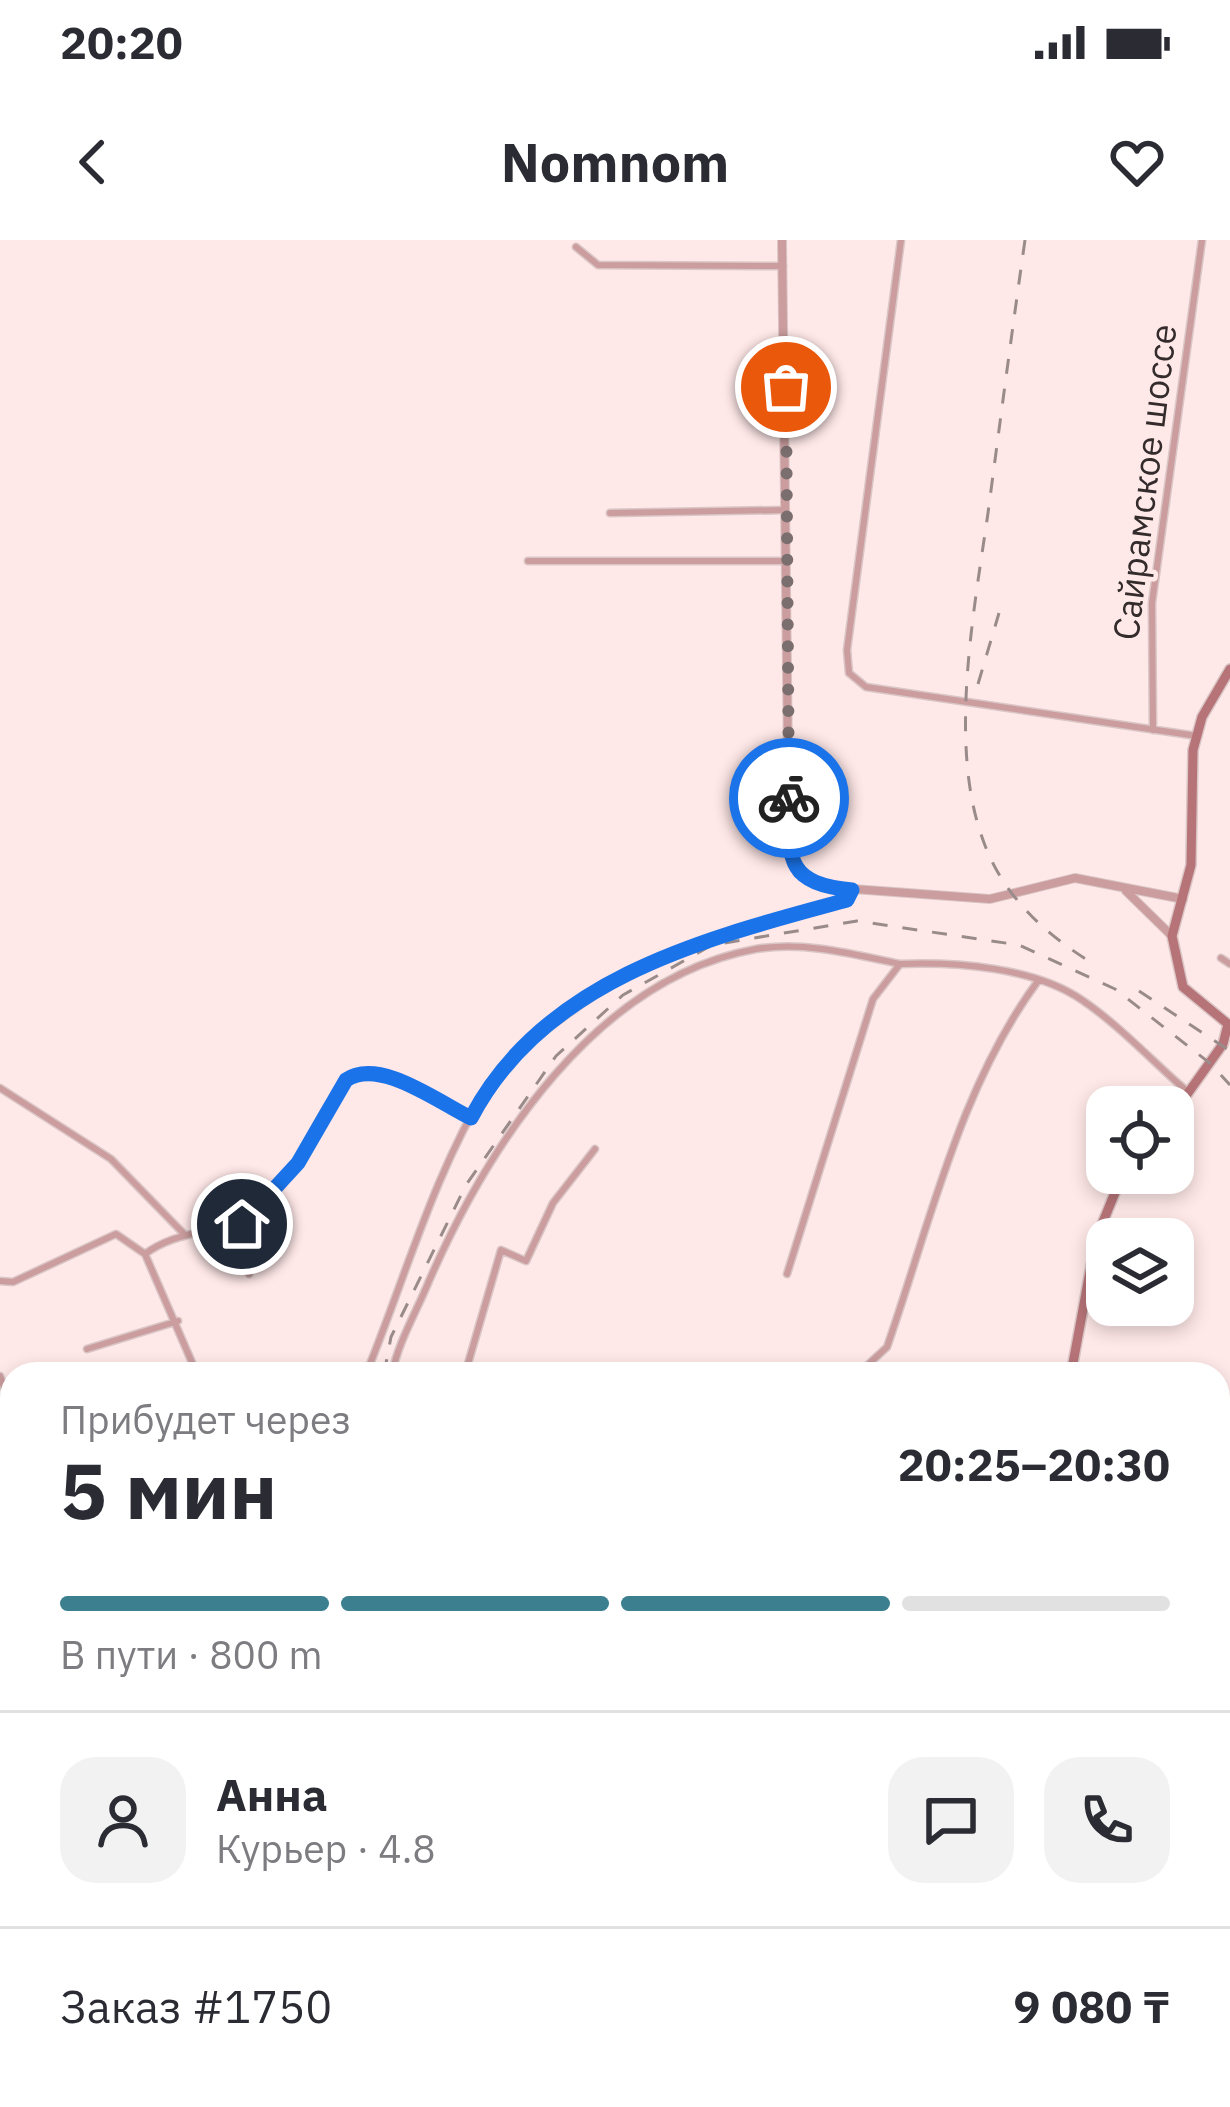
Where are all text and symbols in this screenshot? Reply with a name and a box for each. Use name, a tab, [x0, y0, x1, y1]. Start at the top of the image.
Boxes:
text: 20:20	[60, 13, 183, 71]
text: Nomnom	[501, 127, 729, 197]
icon: back	[60, 129, 126, 195]
icon: heart	[1104, 129, 1170, 195]
street label: Сайрамское шоссе	[1101, 321, 1187, 643]
pin	[735, 336, 837, 438]
icon: bag	[753, 354, 819, 420]
courier	[729, 738, 849, 858]
icon: bike	[756, 765, 822, 831]
map controls	[1086, 1086, 1194, 1326]
button: locate	[1086, 1086, 1194, 1194]
pin	[191, 1173, 293, 1275]
icon: home	[209, 1191, 275, 1257]
button: layers	[1086, 1218, 1194, 1326]
text: Прибудет через	[60, 1394, 351, 1445]
text: 20:25–20:30	[898, 1435, 1170, 1493]
text: 5 мин	[60, 1439, 277, 1540]
text: В пути · 800 m	[60, 1629, 323, 1680]
button: person	[60, 1757, 186, 1883]
button: chat	[888, 1757, 1014, 1883]
button: phone	[1044, 1757, 1170, 1883]
text: Анна	[216, 1765, 328, 1823]
text: Курьер · 4.8	[216, 1823, 436, 1874]
text: Заказ #1750	[60, 1977, 332, 2035]
text: 9 080 ₸	[1014, 1977, 1170, 2035]

